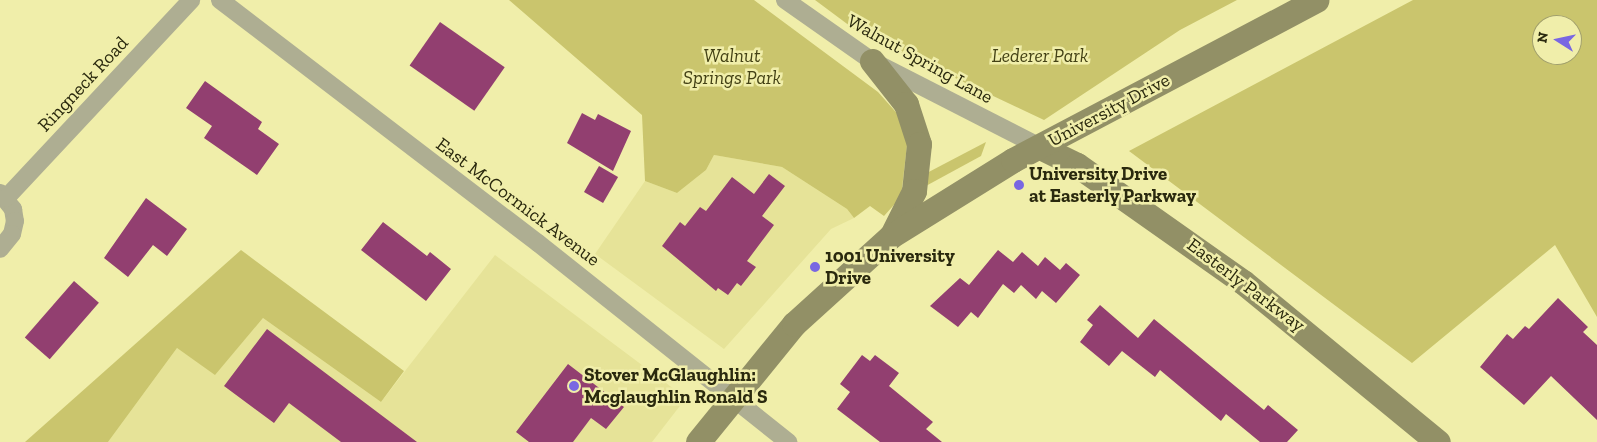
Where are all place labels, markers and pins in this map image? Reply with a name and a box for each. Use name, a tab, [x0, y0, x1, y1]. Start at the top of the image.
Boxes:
place label: University Drive at Easterly Parkway	[1029, 163, 1196, 207]
marker: University Drive at Easterly Parkway	[1013, 179, 1025, 191]
place label: 1001 University Drive	[825, 245, 955, 289]
marker: 1001 University Drive	[809, 261, 821, 273]
place label: Stover McGlaughlin: Mcglaughlin Ronald S	[584, 364, 768, 408]
marker: Stover McGlaughlin: Mcglaughlin Ronald S	[568, 380, 580, 392]

